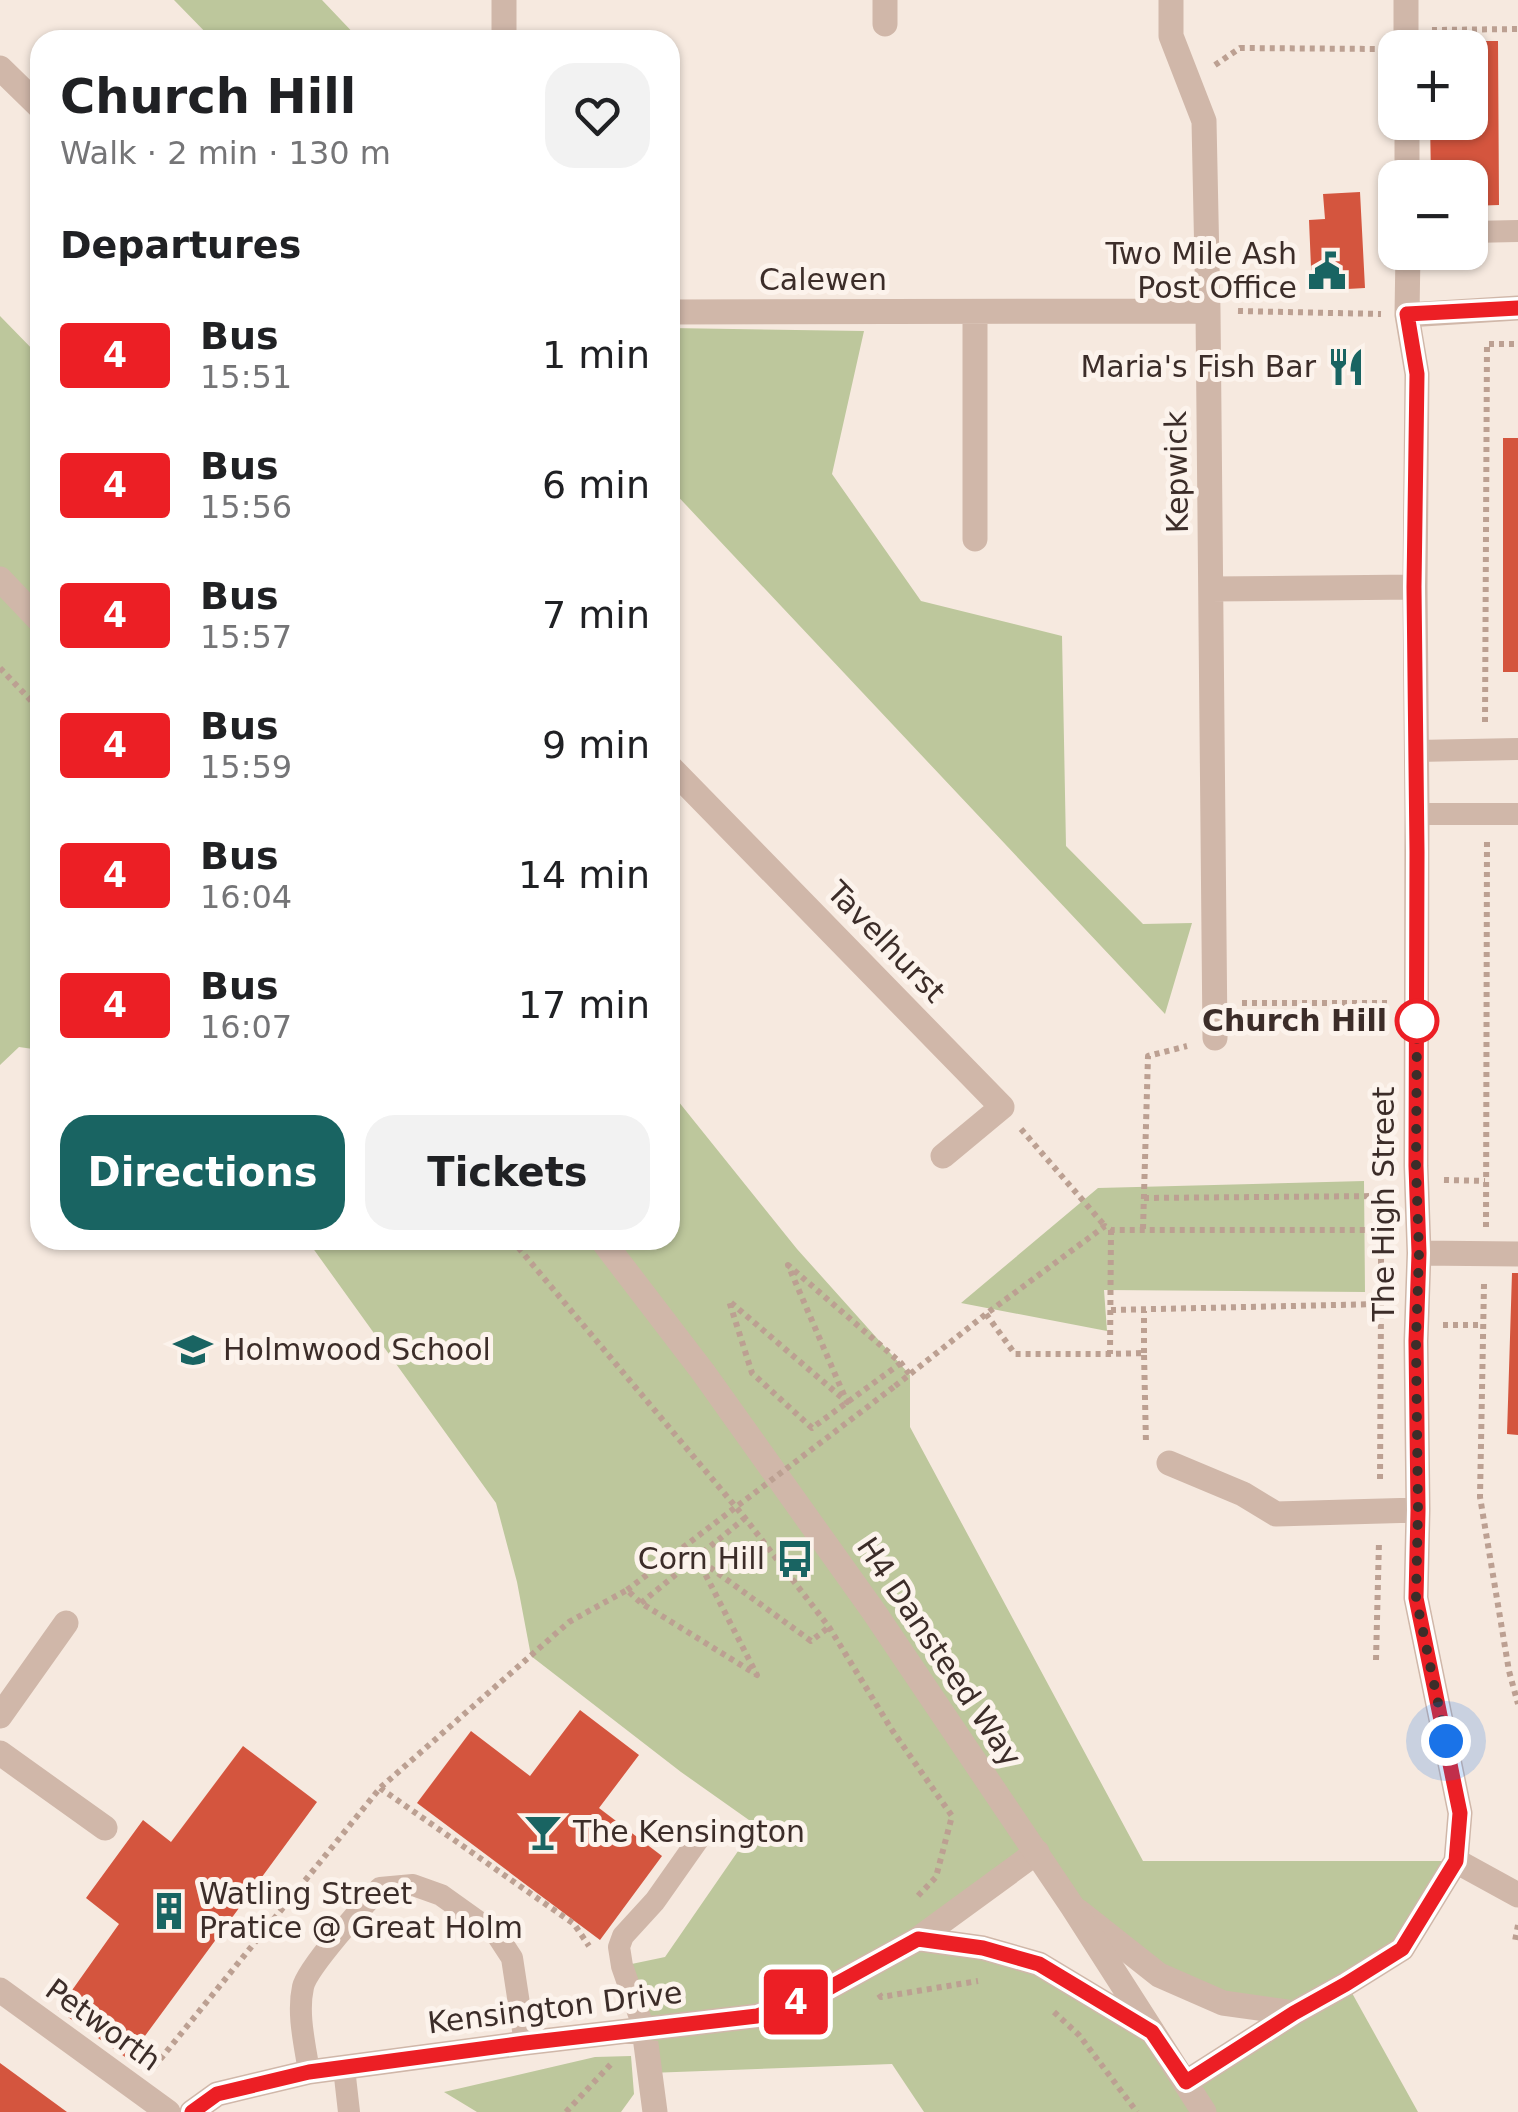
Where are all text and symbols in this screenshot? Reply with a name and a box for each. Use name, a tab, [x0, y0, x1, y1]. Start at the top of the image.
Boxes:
map controls	[1378, 30, 1488, 270]
button: +	[1378, 30, 1488, 140]
button: heart	[545, 63, 650, 168]
text: Church Hill	[60, 68, 356, 124]
text: Walk · 2 min · 130 m	[60, 134, 391, 172]
button: −	[1378, 160, 1488, 270]
text: Departures	[60, 223, 301, 267]
place label: Two Mile Ash Post Office	[1105, 236, 1297, 305]
public building icon: Two Mile Ash Post Office	[1306, 250, 1348, 292]
street label: Calewen	[759, 262, 887, 297]
text: Bus	[200, 314, 279, 358]
text: 1 min	[542, 333, 650, 377]
text: 4	[103, 335, 127, 375]
restaurant icon: Maria's Fish Bar	[1325, 346, 1367, 388]
place label: Maria's Fish Bar	[1080, 349, 1317, 384]
text: 15:51	[200, 358, 292, 396]
street label: Kepwick	[1158, 410, 1195, 534]
text: Bus	[200, 444, 279, 488]
text: 6 min	[542, 463, 650, 507]
text: 4	[103, 465, 127, 505]
text: 15:56	[200, 488, 292, 526]
text: Bus	[200, 574, 279, 618]
text: 7 min	[542, 593, 650, 637]
text: 4	[103, 595, 127, 635]
text: 15:57	[200, 618, 292, 656]
text: Bus	[200, 704, 279, 748]
text: 9 min	[542, 723, 650, 767]
text: 4	[103, 725, 127, 765]
text: 15:59	[200, 748, 292, 786]
text: Bus	[200, 834, 279, 878]
text: 14 min	[518, 853, 650, 897]
text: 4	[103, 855, 127, 895]
street label: Tavelhurst	[820, 873, 953, 1009]
text: 16:04	[200, 878, 292, 916]
text: Bus	[200, 964, 279, 1008]
text: 17 min	[518, 983, 650, 1027]
text: 4	[103, 985, 127, 1025]
marker: Church Hill	[1396, 1000, 1438, 1042]
place label: Church Hill	[1202, 1003, 1387, 1038]
text: 16:07	[200, 1008, 292, 1046]
street label: The High Street	[1366, 1086, 1401, 1322]
button: Directions	[60, 1115, 345, 1230]
button: Tickets	[365, 1115, 650, 1230]
school or university icon: Holmwood School	[172, 1329, 214, 1371]
place label: Holmwood School	[223, 1332, 491, 1367]
street label: H4 Dansteed Way	[850, 1531, 1029, 1773]
bus stop icon: Corn Hill	[774, 1538, 816, 1580]
place label: Corn Hill	[638, 1541, 765, 1576]
your location	[1421, 1716, 1471, 1766]
bar icon: The Kensington	[522, 1811, 564, 1853]
place label: The Kensington	[572, 1814, 805, 1849]
place label: Watling Street Pratice @ Great Holm	[199, 1876, 523, 1945]
building icon: Watling Street Pratice @ Great Holm	[148, 1890, 190, 1932]
line badge: 4	[764, 1970, 828, 2034]
street label: Petworth	[39, 1971, 167, 2078]
street label: Kensington Drive	[426, 1975, 684, 2040]
text: 4	[784, 1982, 808, 2022]

